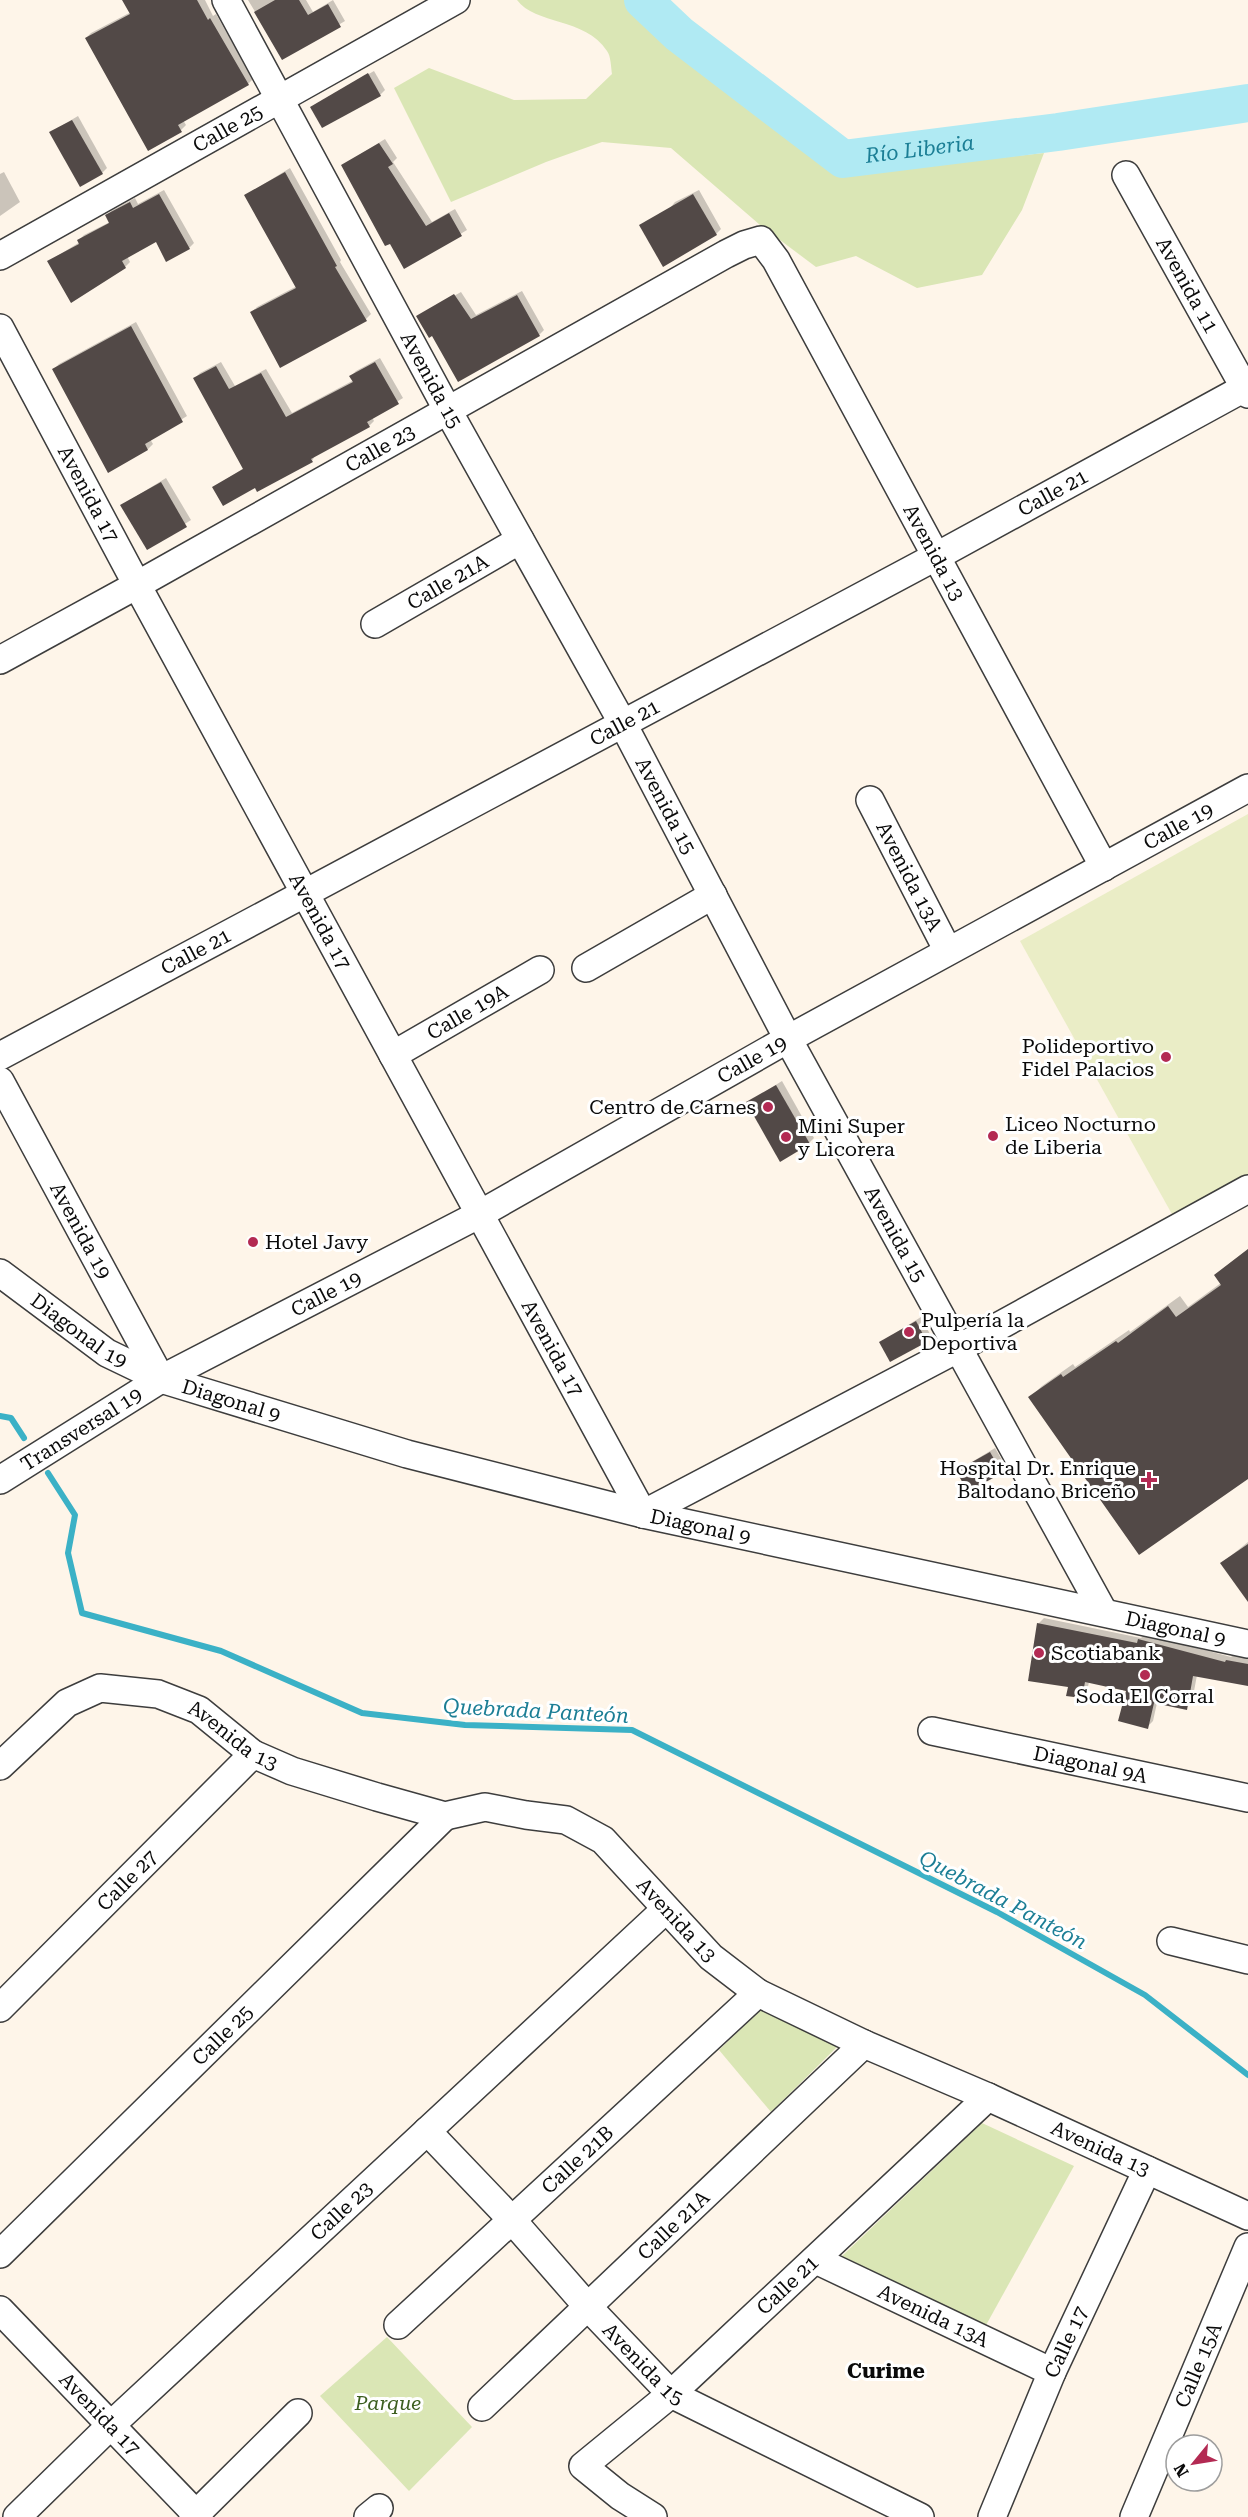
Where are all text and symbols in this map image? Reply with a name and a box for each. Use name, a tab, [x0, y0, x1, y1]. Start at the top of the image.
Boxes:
street label: Calle 25	[189, 99, 267, 157]
water label: Río Liberia	[863, 131, 975, 168]
street label: Avenida 11	[1151, 233, 1224, 337]
street label: Avenida 15	[396, 328, 467, 432]
street label: Calle 23	[341, 419, 419, 477]
street label: Avenida 17	[53, 441, 124, 546]
street label: Calle 21	[1014, 464, 1092, 521]
street label: Avenida 13	[898, 500, 970, 605]
street label: Calle 21A	[403, 549, 493, 615]
street label: Calle 21	[585, 694, 664, 751]
street label: Avenida 15	[631, 753, 701, 858]
street label: Calle 19	[1139, 797, 1217, 855]
street label: Avenida 13A	[871, 818, 948, 935]
street label: Avenida 17	[284, 869, 356, 973]
street label: Calle 21	[157, 923, 235, 980]
street label: Calle 19A	[422, 979, 512, 1045]
street label: Calle 19	[713, 1030, 791, 1089]
place label: Polideportivo Fidel Palacios	[1021, 1034, 1154, 1081]
marker: Polideportivo Fidel Palacios	[1159, 1050, 1173, 1064]
place label: Centro de Carnes	[589, 1095, 756, 1119]
marker: Centro de Carnes	[761, 1100, 775, 1114]
place label: Liceo Nocturno de Liberia	[1005, 1112, 1156, 1159]
place label: Mini Super y Licorera	[798, 1114, 905, 1161]
marker: Liceo Nocturno de Liberia	[986, 1129, 1000, 1143]
marker: Mini Super y Licorera	[779, 1130, 793, 1144]
street label: Avenida 19	[45, 1178, 117, 1283]
street label: Avenida 15	[859, 1182, 931, 1286]
place label: Hotel Javy	[265, 1230, 368, 1254]
marker: Hotel Javy	[246, 1235, 260, 1249]
street label: Calle 19	[287, 1265, 365, 1322]
street label: Diagonal 19	[26, 1288, 131, 1373]
street label: Avenida 17	[517, 1296, 588, 1400]
place label: Pulpería la Deportiva	[921, 1308, 1025, 1355]
marker: Pulpería la Deportiva	[902, 1325, 916, 1339]
street label: Diagonal 9	[179, 1374, 284, 1427]
street label: Transversal 19	[16, 1382, 146, 1476]
place label: Hospital Dr. Enrique Baltodano Briceño	[939, 1456, 1136, 1503]
marker: Hospital Dr. Enrique Baltodano Briceño	[1140, 1471, 1158, 1489]
street label: Diagonal 9	[648, 1504, 753, 1549]
street label: Diagonal 9	[1123, 1606, 1228, 1651]
place label: Scotiabank	[1051, 1641, 1161, 1665]
marker: Scotiabank	[1032, 1646, 1046, 1660]
marker: Soda El Corral	[1138, 1668, 1152, 1682]
place label: Soda El Corral	[1076, 1684, 1214, 1708]
water label: Quebrada Panteón	[442, 1694, 630, 1728]
street label: Avenida 13	[185, 1695, 281, 1775]
street label: Diagonal 9A	[1031, 1741, 1150, 1788]
street label: Calle 27	[92, 1845, 162, 1916]
water label: Quebrada Panteón	[915, 1846, 1091, 1954]
street label: Avenida 13	[632, 1873, 721, 1967]
street label: Calle 25	[187, 2000, 258, 2070]
street label: Avenida 13	[1047, 2116, 1154, 2181]
street label: Calle 21B	[536, 2120, 618, 2199]
street label: Calle 23	[305, 2176, 377, 2246]
street label: Calle 21A	[632, 2185, 714, 2265]
street label: Calle 21	[751, 2250, 823, 2320]
street label: Avenida 13A	[874, 2279, 993, 2352]
street label: Calle 17	[1039, 2303, 1093, 2382]
street label: Avenida 15	[598, 2318, 687, 2410]
street label: Calle 15A	[1170, 2319, 1227, 2411]
district label: Curime	[847, 2359, 925, 2383]
street label: Avenida 17	[54, 2367, 145, 2460]
park label: Parque	[354, 2391, 421, 2415]
north arrow	[1164, 2433, 1224, 2493]
text: N	[1170, 2460, 1193, 2480]

